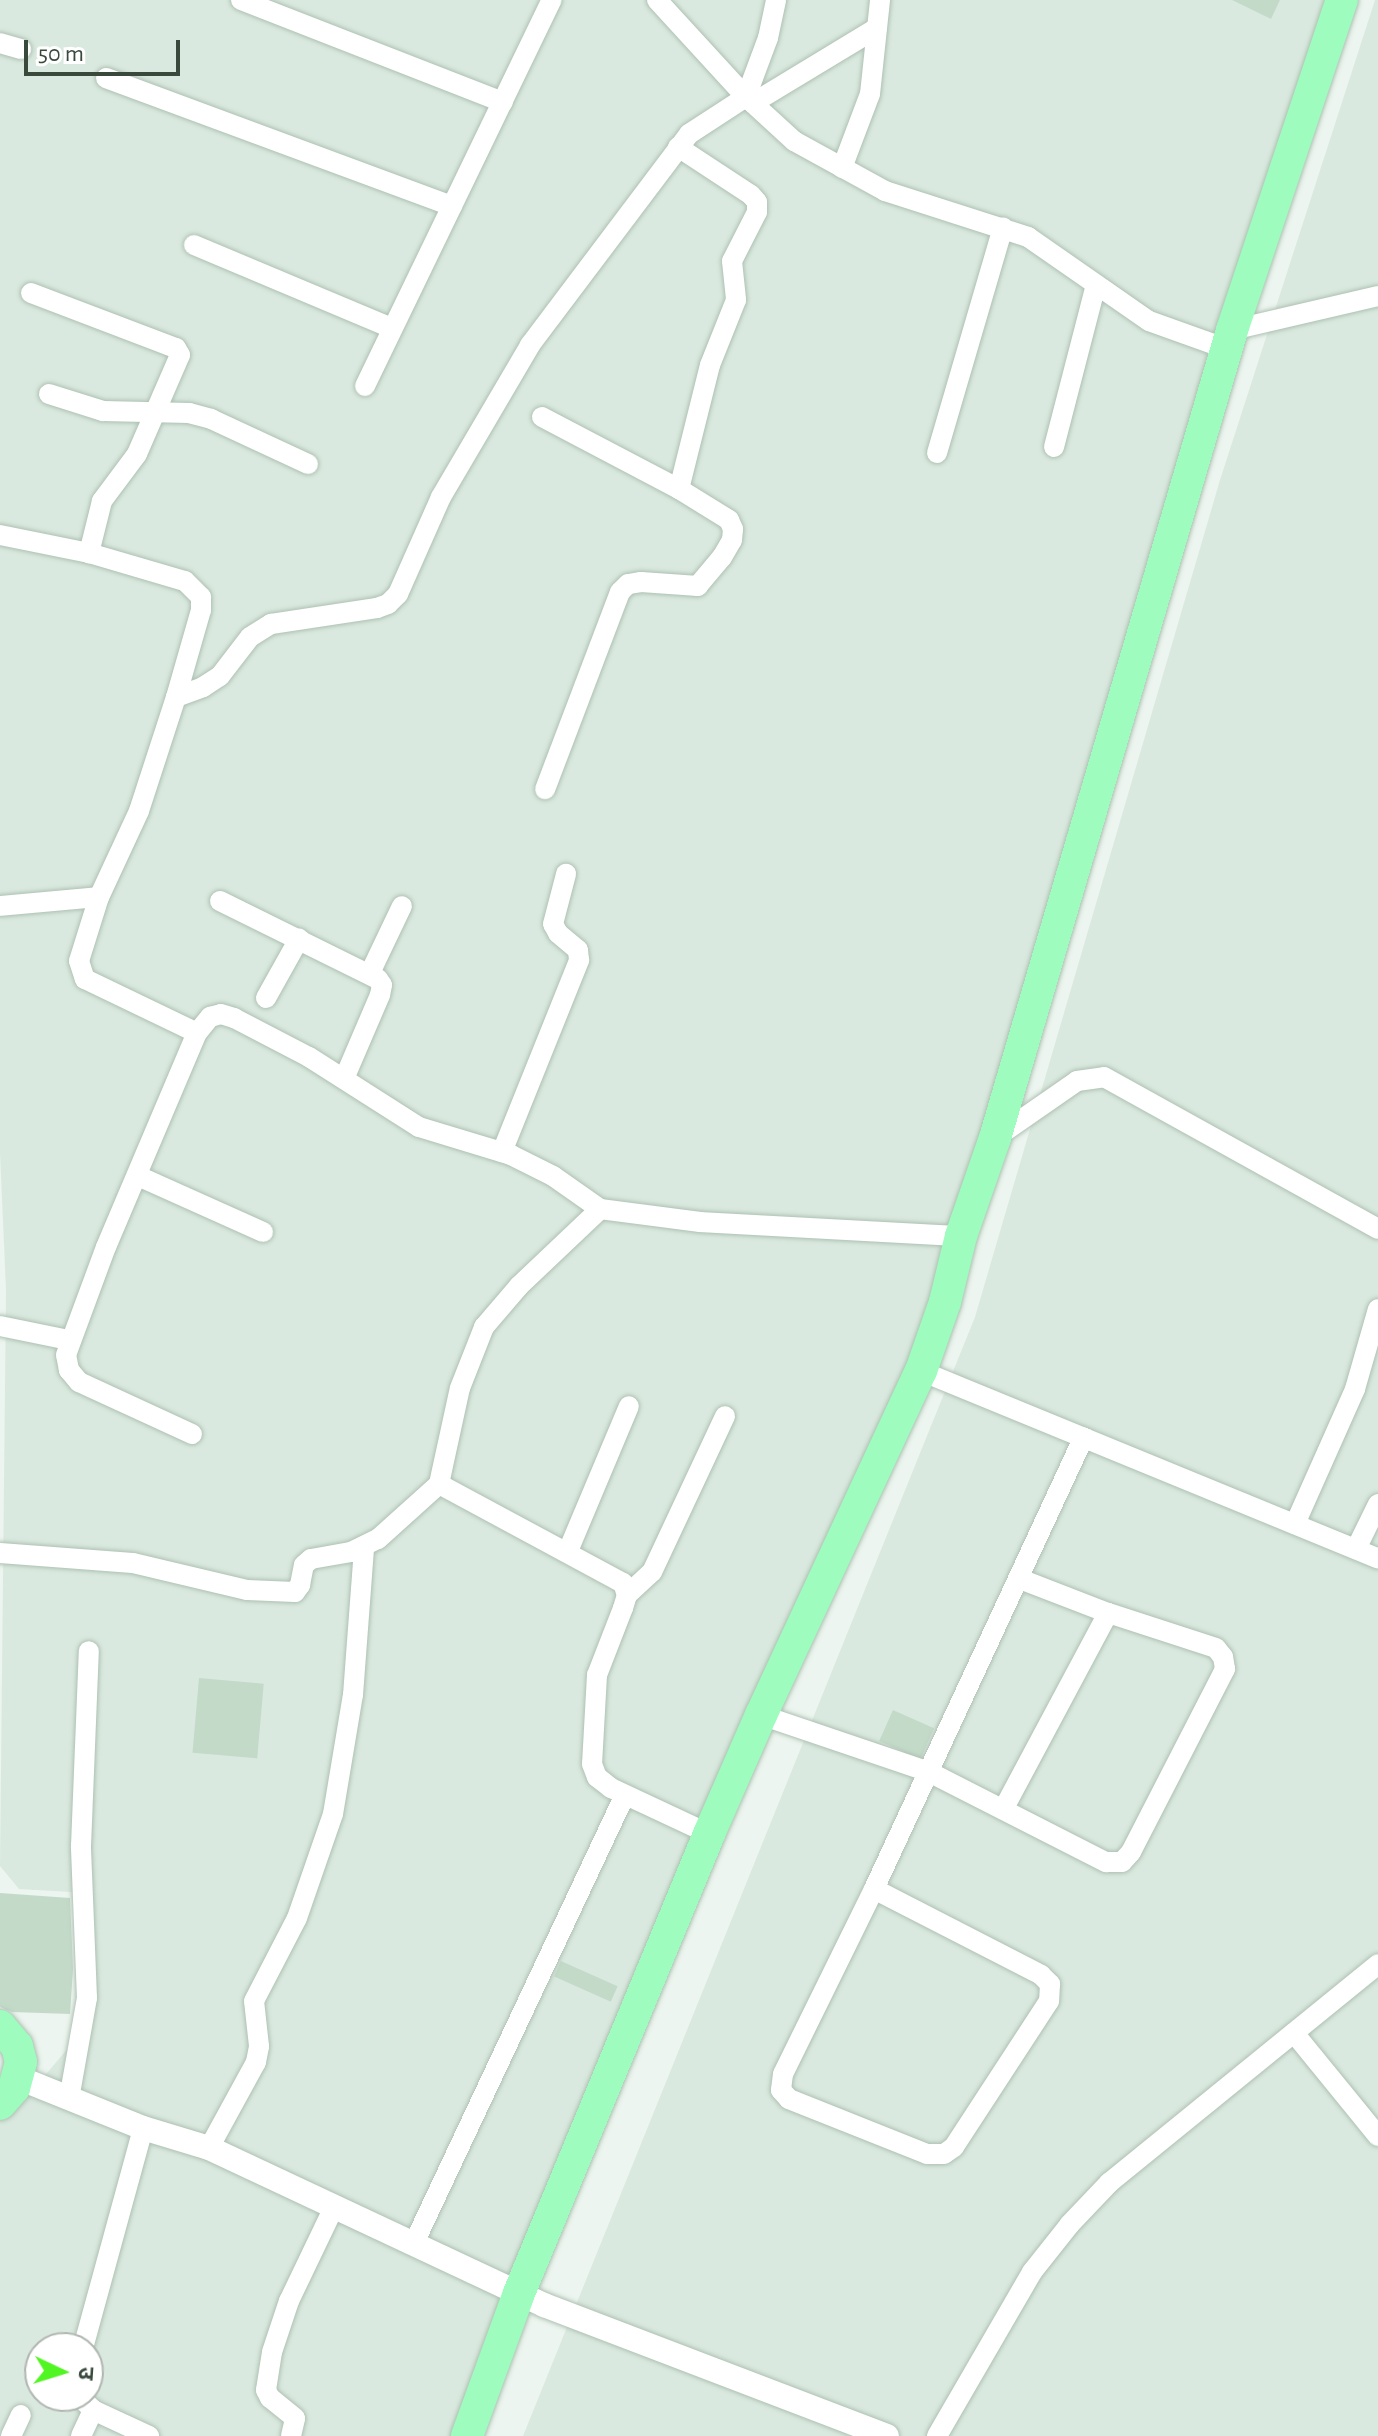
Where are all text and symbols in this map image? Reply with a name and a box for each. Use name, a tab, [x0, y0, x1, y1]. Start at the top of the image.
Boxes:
scale bar	[28, 24, 184, 74]
text: 50 m	[38, 42, 84, 66]
north arrow	[24, 2332, 104, 2412]
text: उ	[75, 2366, 97, 2381]

